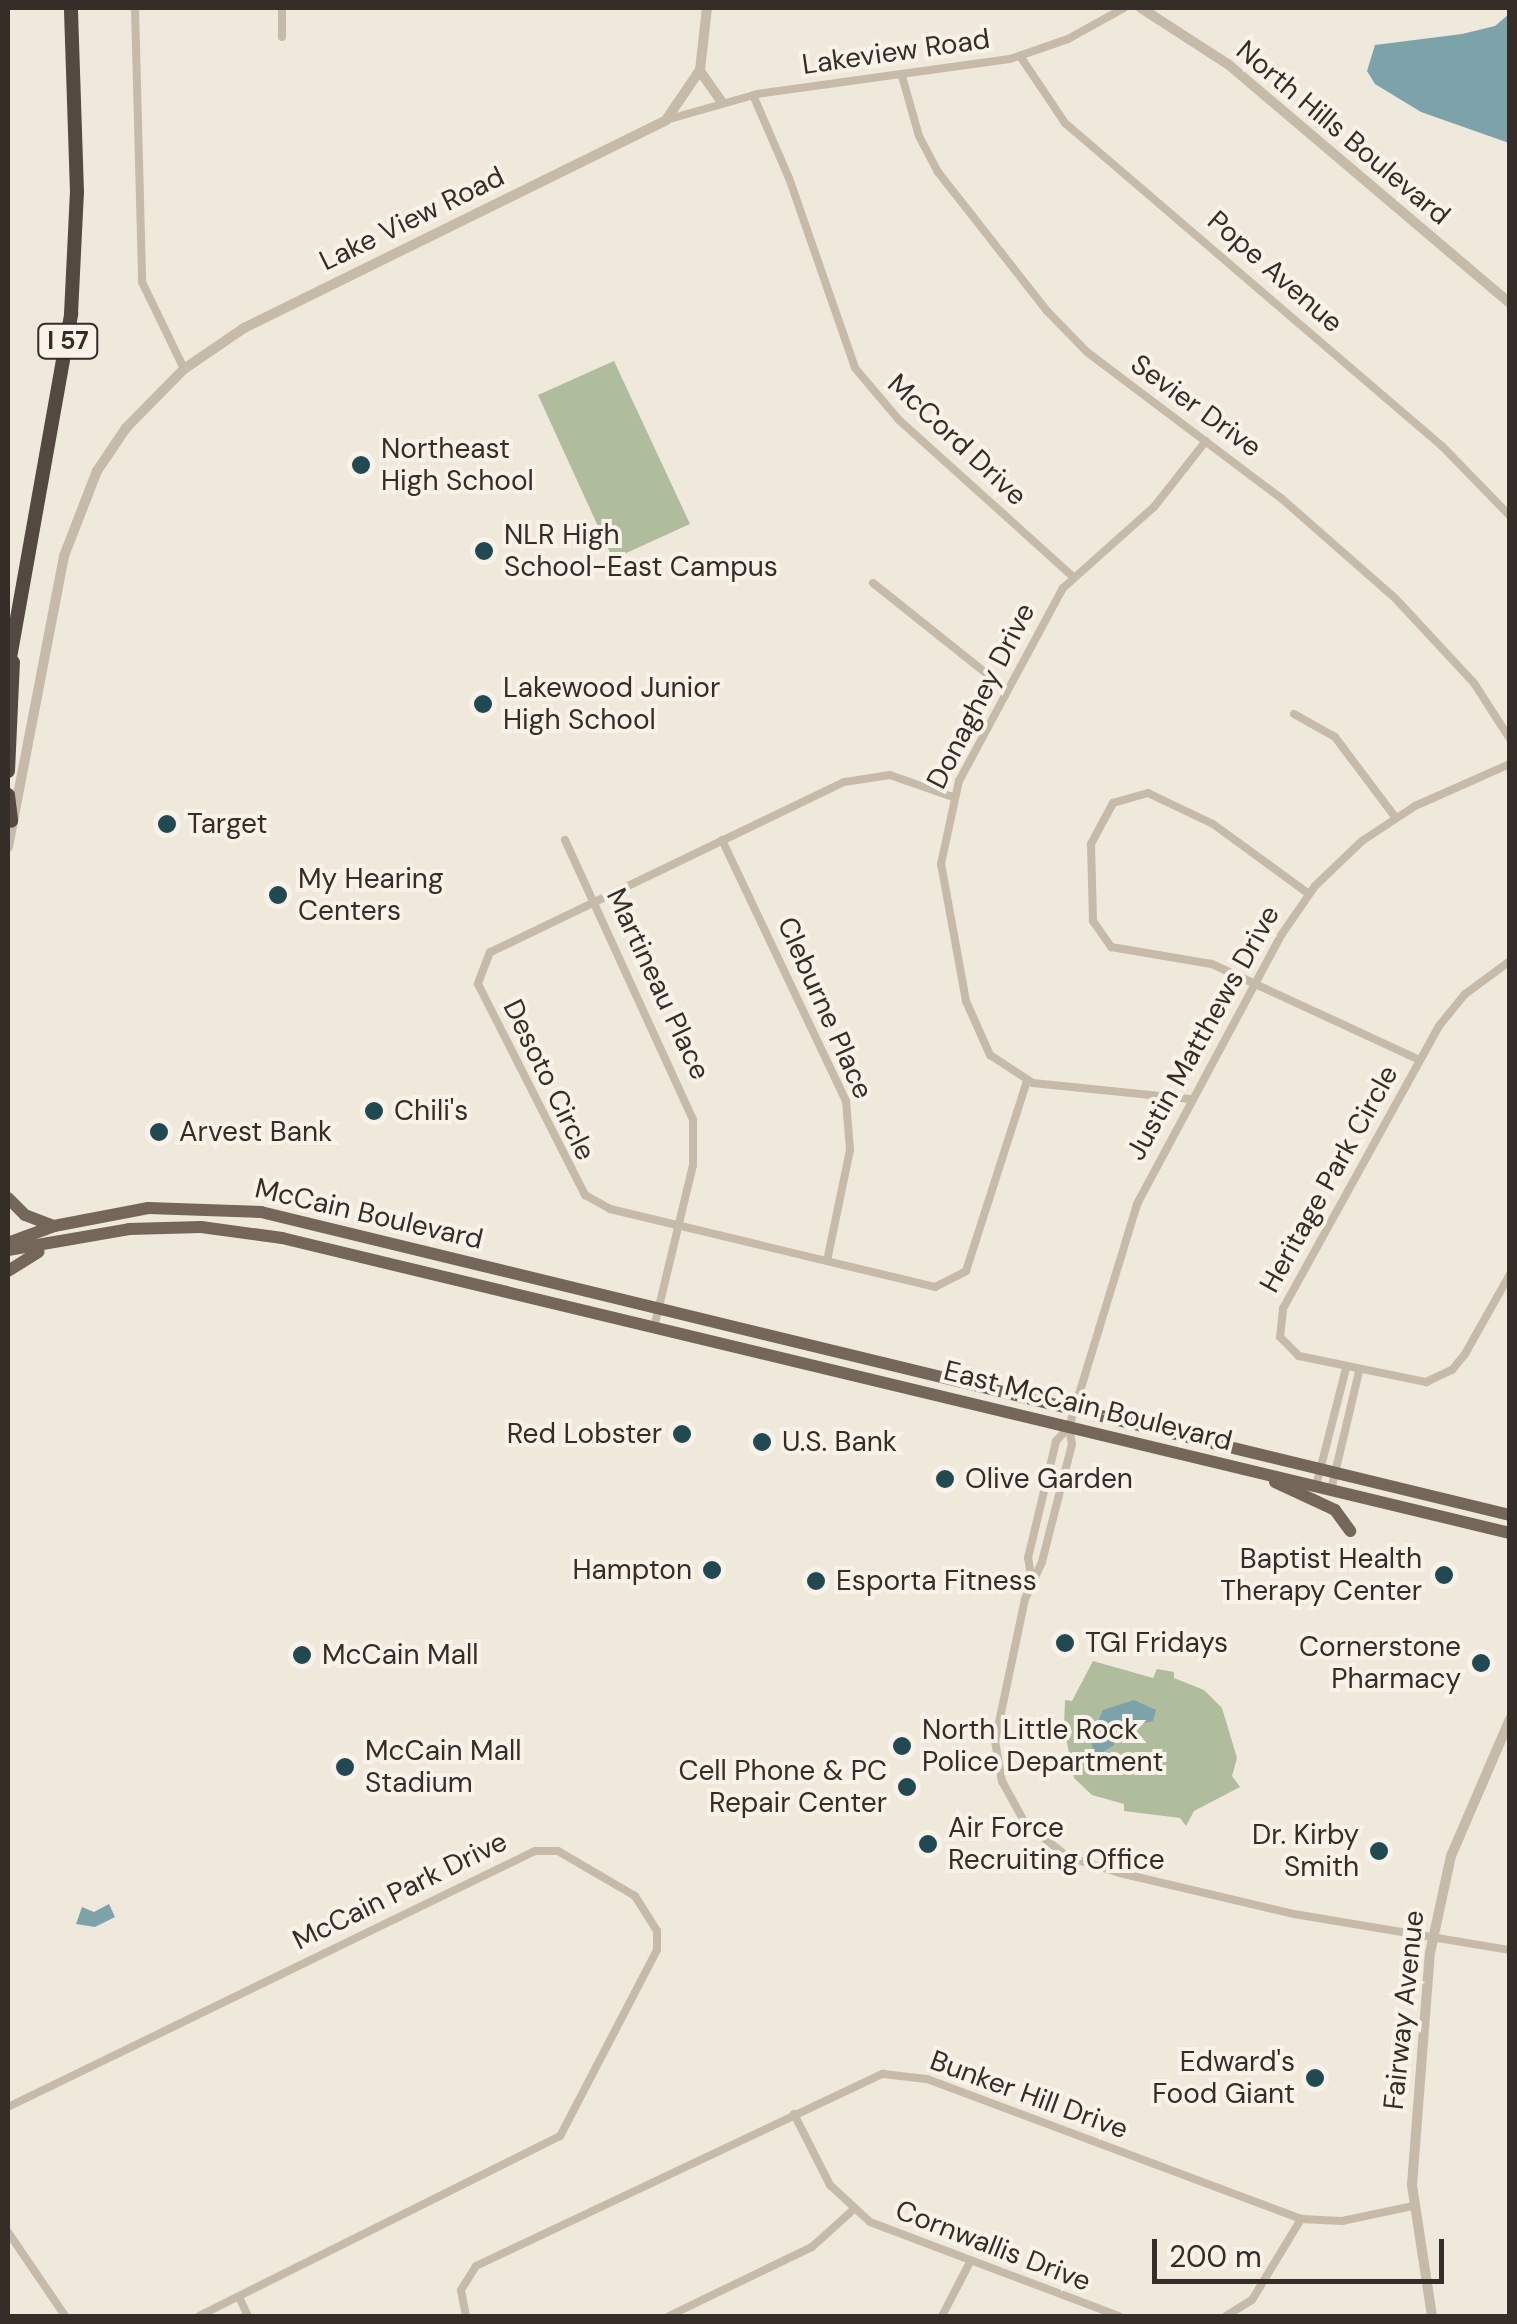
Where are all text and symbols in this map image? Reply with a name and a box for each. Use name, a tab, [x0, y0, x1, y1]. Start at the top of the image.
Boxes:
street label: Lakeview Road	[800, 22, 992, 82]
street label: North Hills Boulevard	[1229, 34, 1457, 232]
street label: Lake View Road	[314, 160, 510, 278]
street label: Pope Avenue	[1201, 204, 1349, 340]
road number: I 57	[36, 321, 100, 361]
street label: Sevier Drive	[1124, 347, 1268, 465]
street label: McCord Drive	[881, 367, 1033, 513]
place label: Northeast High School	[381, 432, 534, 498]
marker: Northeast High School	[350, 454, 372, 476]
place label: NLR High School-East Campus	[504, 518, 778, 584]
marker: NLR High School-East Campus	[473, 540, 495, 562]
street label: Donaghey Drive	[920, 598, 1042, 794]
place label: Lakewood Junior High School	[503, 671, 720, 737]
marker: Lakewood Junior High School	[472, 693, 494, 715]
place label: Target	[187, 807, 267, 841]
marker: Target	[156, 813, 178, 835]
place label: My Hearing Centers	[298, 862, 444, 928]
street label: Martineau Place	[599, 883, 717, 1085]
marker: My Hearing Centers	[267, 884, 289, 906]
street label: Justin Matthews Drive	[1119, 900, 1287, 1166]
street label: Cleburne Place	[770, 912, 880, 1104]
street label: Desoto Circle	[496, 994, 602, 1166]
street label: Heritage Park Circle	[1253, 1060, 1405, 1298]
place label: Chili's	[394, 1094, 468, 1128]
marker: Chili's	[363, 1100, 385, 1122]
place label: Arvest Bank	[179, 1115, 332, 1149]
marker: Arvest Bank	[148, 1121, 170, 1143]
street label: McCain Boulevard	[252, 1171, 486, 1257]
street label: East McCain Boulevard	[940, 1354, 1236, 1458]
place label: Red Lobster	[507, 1417, 662, 1451]
marker: Red Lobster	[671, 1423, 693, 1445]
place label: U.S. Bank	[782, 1425, 897, 1459]
marker: U.S. Bank	[751, 1431, 773, 1453]
place label: Olive Garden	[965, 1462, 1133, 1496]
marker: Olive Garden	[934, 1468, 956, 1490]
place label: Baptist Health Therapy Center	[1220, 1542, 1422, 1608]
place label: Hampton	[573, 1553, 692, 1587]
marker: Hampton	[701, 1559, 723, 1581]
marker: Baptist Health Therapy Center	[1431, 1562, 1457, 1588]
place label: Esporta Fitness	[836, 1564, 1037, 1598]
marker: Esporta Fitness	[805, 1570, 827, 1592]
place label: TGI Fridays	[1085, 1626, 1228, 1660]
place label: Cornerstone Pharmacy	[1299, 1630, 1461, 1696]
marker: TGI Fridays	[1054, 1632, 1076, 1654]
place label: McCain Mall	[322, 1638, 478, 1672]
marker: McCain Mall	[291, 1644, 313, 1666]
marker: Cornerstone Pharmacy	[1470, 1652, 1492, 1674]
place label: North Little Rock Police Department	[922, 1713, 1164, 1779]
place label: McCain Mall Stadium	[365, 1734, 521, 1800]
marker: North Little Rock Police Department	[891, 1735, 913, 1757]
place label: Cell Phone & PC Repair Center	[678, 1754, 887, 1820]
marker: McCain Mall Stadium	[334, 1756, 356, 1778]
marker: Cell Phone & PC Repair Center	[896, 1776, 918, 1798]
place label: Air Force Recruiting Office	[948, 1811, 1165, 1877]
place label: Dr. Kirby Smith	[1252, 1818, 1359, 1884]
street label: McCain Park Drive	[287, 1825, 513, 1957]
marker: Air Force Recruiting Office	[917, 1833, 939, 1855]
marker: Dr. Kirby Smith	[1368, 1840, 1390, 1862]
street label: Fairway Avenue	[1377, 1909, 1431, 2111]
street label: Bunker Hill Drive	[926, 2044, 1132, 2146]
place label: Edward's Food Giant	[1152, 2045, 1295, 2111]
marker: Edward's Food Giant	[1304, 2067, 1326, 2089]
street label: Cornwallis Drive	[891, 2193, 1095, 2299]
scale bar	[1157, 2219, 1450, 2281]
text: 200 m	[1169, 2237, 1262, 2276]

